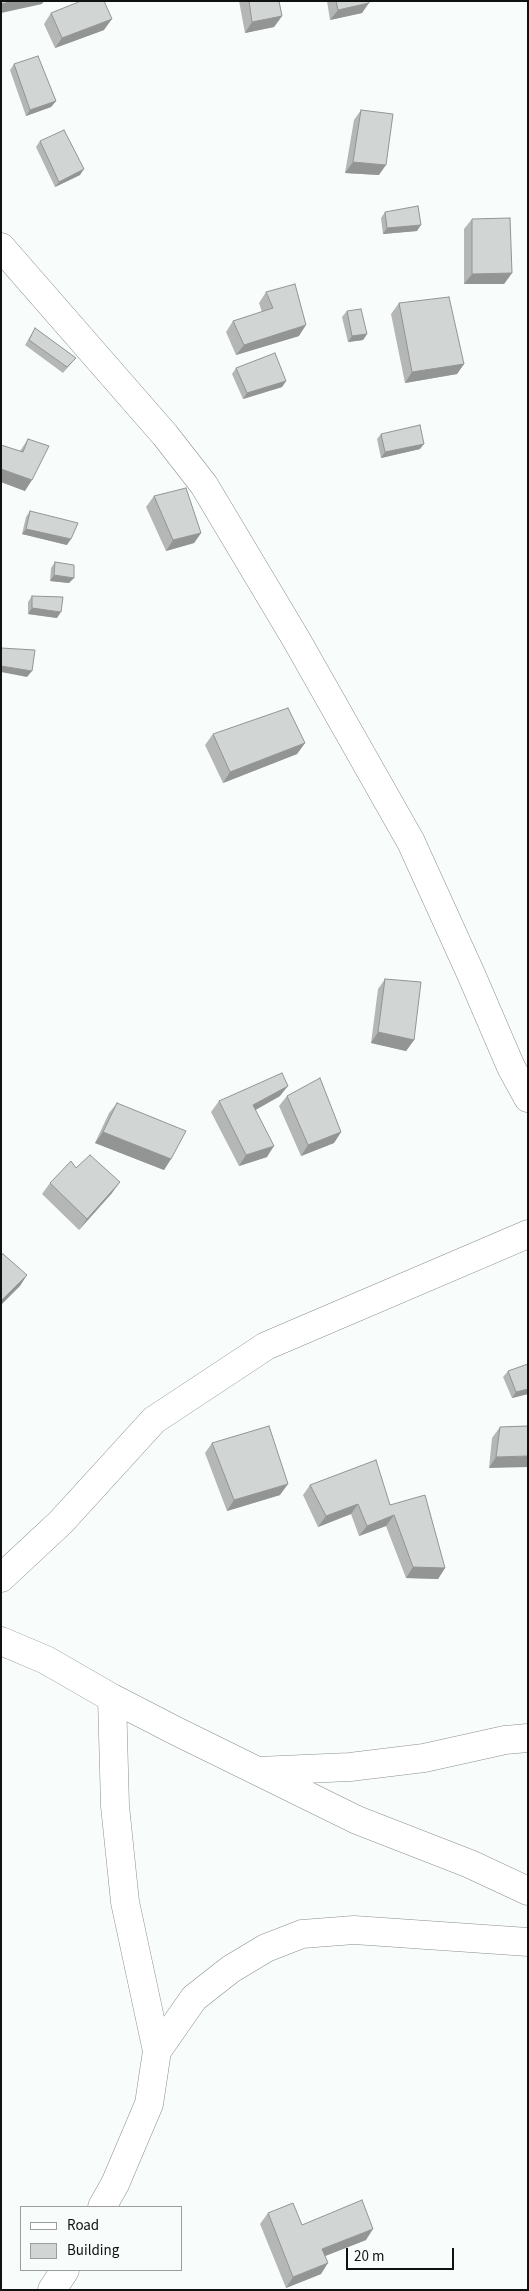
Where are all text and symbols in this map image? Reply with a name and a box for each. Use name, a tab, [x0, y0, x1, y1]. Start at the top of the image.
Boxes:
legend	[20, 2206, 182, 2271]
text: Road	[67, 2215, 99, 2236]
scale bar	[349, 2238, 456, 2270]
text: Building	[67, 2240, 119, 2261]
text: 20 m	[354, 2246, 384, 2267]

